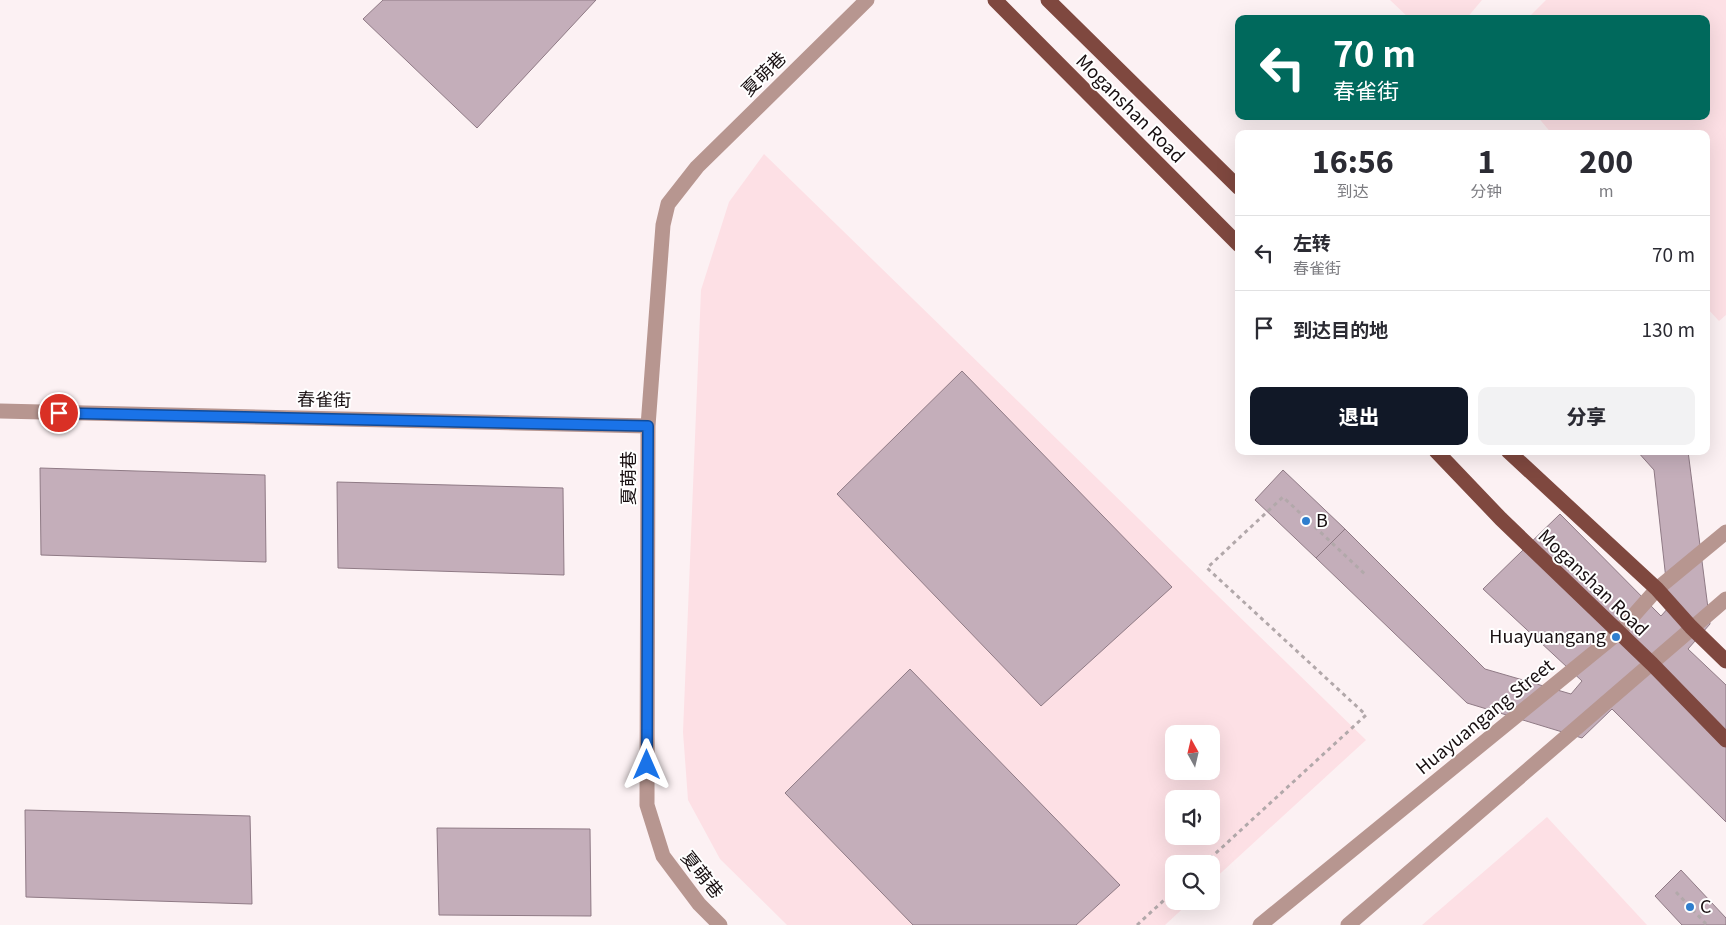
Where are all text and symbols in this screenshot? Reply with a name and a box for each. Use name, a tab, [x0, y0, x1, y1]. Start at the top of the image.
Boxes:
text: 70 m	[1333, 26, 1416, 77]
icon: left	[1250, 35, 1315, 100]
street label: 夏萌巷	[734, 44, 791, 101]
street label: Moganshan Road	[1071, 47, 1192, 168]
text: 春雀街	[1333, 73, 1399, 105]
text: 16:56	[1312, 138, 1394, 182]
text: 1	[1478, 138, 1496, 182]
text: 200	[1579, 138, 1633, 182]
text: 到达	[1337, 178, 1369, 202]
text: 分钟	[1471, 178, 1503, 202]
text: m	[1599, 178, 1614, 202]
text: 左转	[1293, 228, 1331, 255]
icon: left	[1250, 239, 1278, 267]
text: 70 m	[1652, 240, 1695, 267]
text: 春雀街	[1293, 255, 1341, 279]
icon: arrive	[1250, 314, 1278, 342]
text: 到达目的地	[1293, 315, 1388, 342]
text: 130 m	[1642, 315, 1695, 342]
street label: 春雀街	[297, 385, 351, 411]
button: 退出	[1250, 387, 1468, 445]
button: 分享	[1478, 387, 1695, 445]
pin	[38, 392, 80, 434]
icon: arrive	[45, 399, 73, 427]
street label: 夏萌巷	[614, 451, 640, 505]
place label: B	[1316, 506, 1328, 532]
marker: B	[1300, 515, 1312, 527]
street label: Moganshan Road	[1534, 522, 1655, 641]
place label: Huayuangang	[1489, 622, 1606, 648]
marker: Huayuangang	[1610, 631, 1622, 643]
street label: Huayuangang Street	[1409, 651, 1558, 779]
north arrow	[1165, 725, 1220, 780]
map controls	[1165, 725, 1220, 910]
position arrow	[620, 738, 672, 790]
button: sound	[1165, 790, 1220, 845]
street label: 夏萌巷	[676, 845, 731, 903]
button: search	[1165, 855, 1220, 910]
place label: C	[1700, 892, 1711, 918]
marker: C	[1684, 901, 1696, 913]

